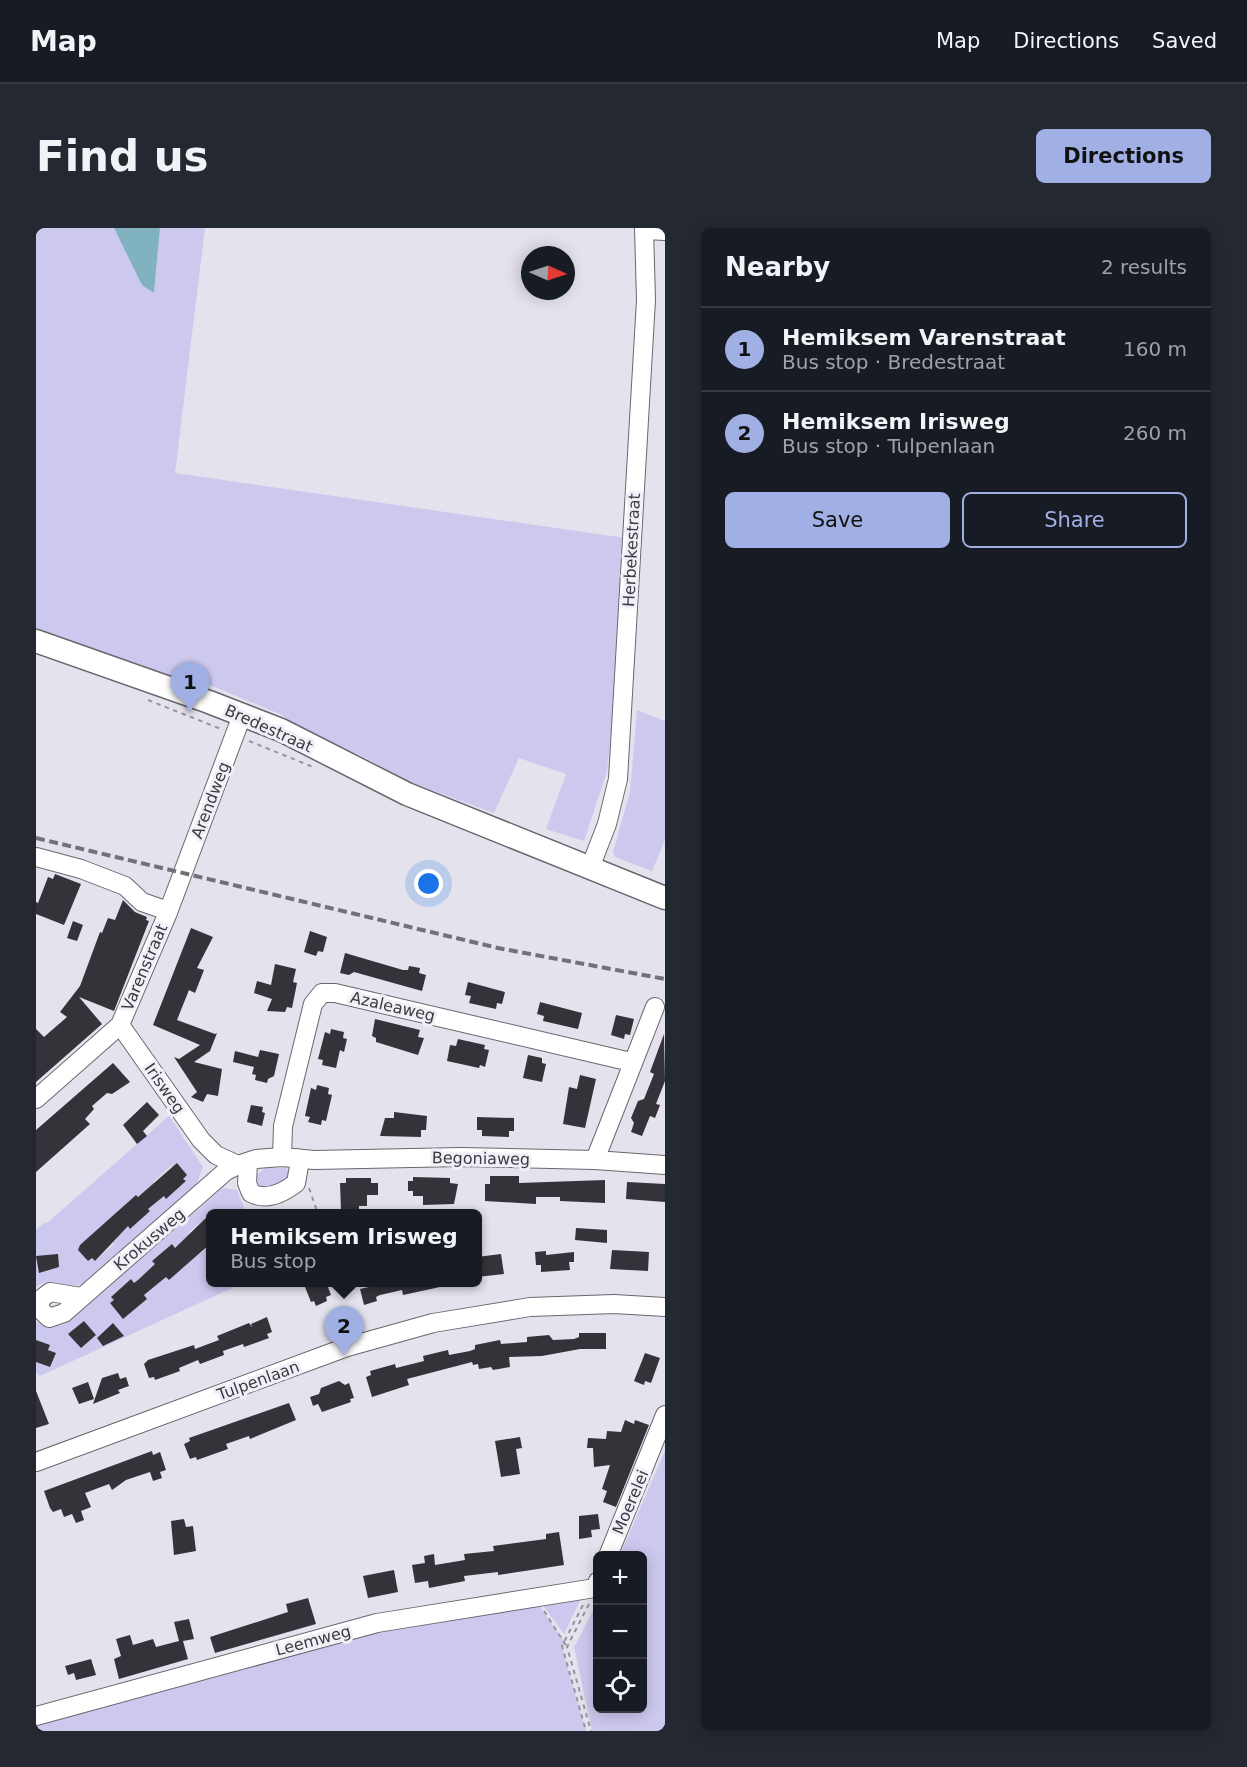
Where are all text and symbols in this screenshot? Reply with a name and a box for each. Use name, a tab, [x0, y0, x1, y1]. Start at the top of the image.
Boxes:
text: Map	[30, 25, 97, 58]
text: Map	[936, 29, 980, 53]
text: Directions	[1013, 29, 1119, 53]
text: Saved	[1152, 29, 1217, 53]
button: Directions	[1036, 129, 1211, 183]
text: Find us	[36, 132, 209, 181]
north arrow	[521, 246, 575, 300]
text: Nearby	[725, 252, 830, 282]
text: 2 results	[1101, 255, 1187, 279]
text: Hemiksem Varenstraat	[782, 325, 1066, 350]
text: 1	[738, 337, 751, 361]
text: 160 m	[1123, 337, 1187, 361]
text: Bus stop · Bredestraat	[782, 350, 1005, 374]
text: Hemiksem Irisweg	[782, 409, 1010, 434]
text: 2	[738, 421, 751, 445]
text: 260 m	[1123, 421, 1187, 445]
text: Bus stop · Tulpenlaan	[782, 434, 995, 458]
button: Save	[725, 492, 950, 548]
button: Share	[962, 492, 1187, 548]
street label: Herbekestraat	[619, 493, 644, 607]
pin: 1	[170, 662, 210, 712]
street label: Bredestraat	[222, 701, 316, 756]
street label: Arendweg	[187, 759, 234, 841]
your location	[414, 869, 443, 898]
street label: Varenstraat	[118, 921, 171, 1014]
street label: Azaleaweg	[349, 988, 437, 1025]
street label: Irisweg	[140, 1059, 189, 1117]
street label: Begoniaweg	[432, 1148, 530, 1169]
street label: Krokusweg	[110, 1204, 189, 1275]
popup	[206, 1209, 482, 1287]
text: Hemiksem Irisweg	[230, 1224, 458, 1249]
text: Bus stop	[230, 1249, 317, 1273]
pin: 2	[324, 1306, 364, 1356]
street label: Tulpenlaan	[213, 1357, 302, 1404]
street label: Moerelei	[608, 1467, 653, 1537]
map controls	[593, 1551, 647, 1713]
button: +	[593, 1551, 647, 1605]
button: −	[593, 1605, 647, 1659]
street label: Leemweg	[273, 1621, 353, 1660]
button: locate	[593, 1659, 647, 1713]

